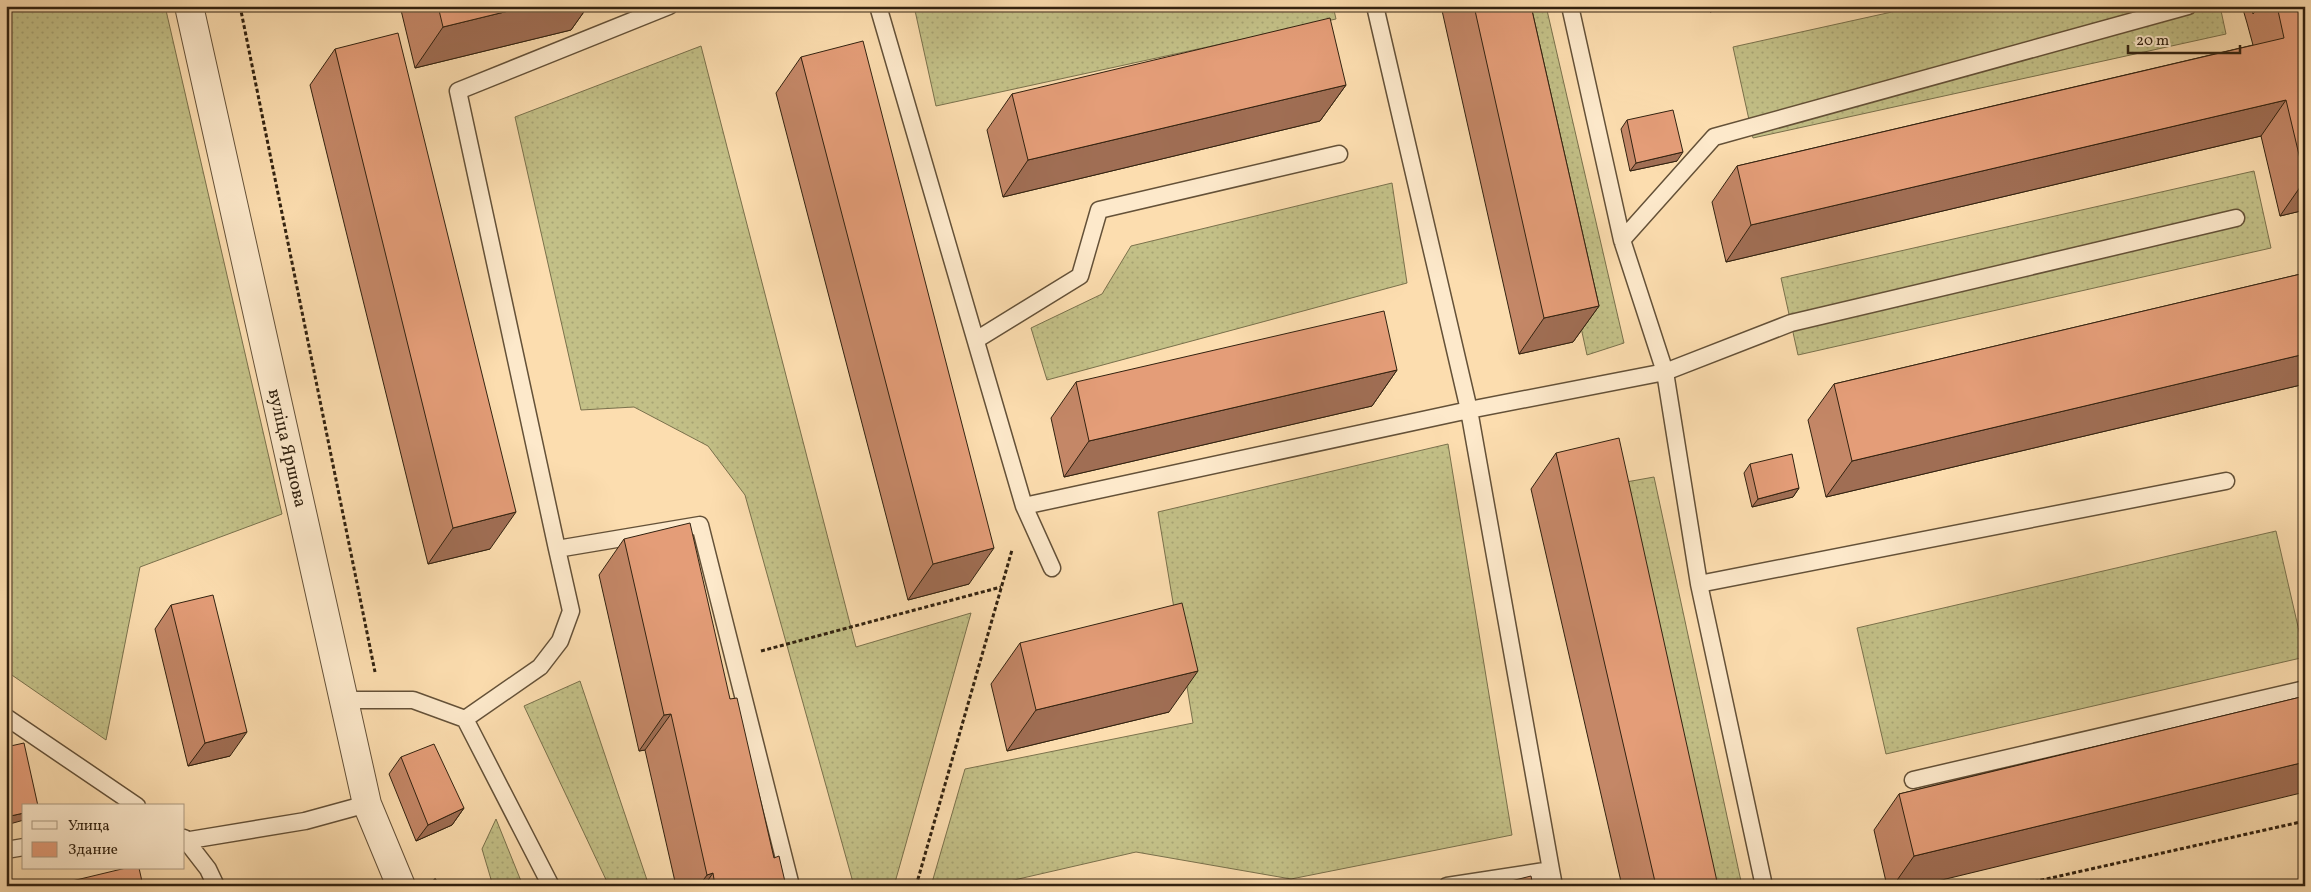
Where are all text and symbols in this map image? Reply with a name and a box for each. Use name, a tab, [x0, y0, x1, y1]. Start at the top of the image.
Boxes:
scale bar	[2128, 22, 2241, 54]
text: 20 m	[2136, 31, 2169, 52]
street label: вуліца Яршова	[261, 387, 312, 510]
legend	[22, 804, 185, 870]
text: Улица	[68, 816, 110, 837]
text: Здание	[68, 840, 118, 861]

